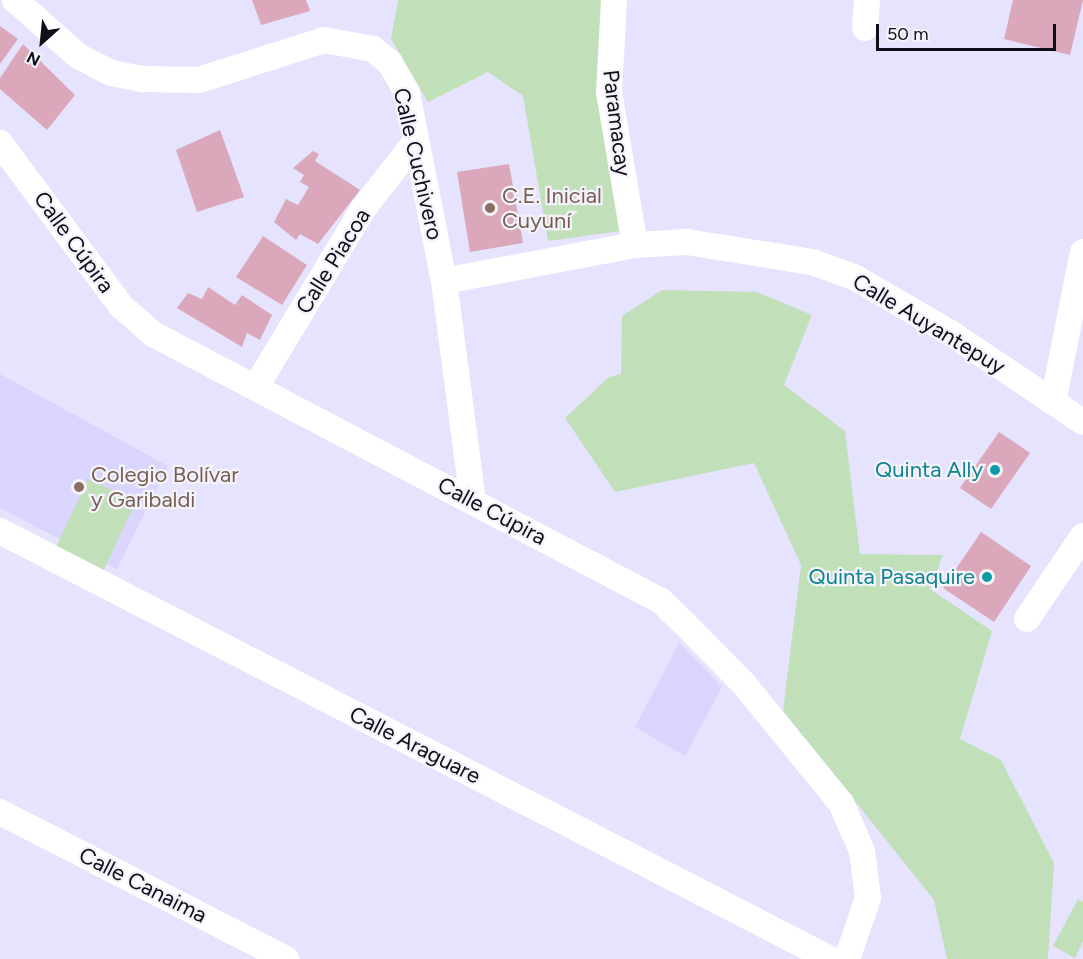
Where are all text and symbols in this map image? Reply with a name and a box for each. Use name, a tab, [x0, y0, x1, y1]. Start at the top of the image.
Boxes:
north arrow	[12, 12, 72, 72]
scale bar	[879, 12, 1059, 50]
text: 50 m	[887, 23, 929, 45]
text: N	[24, 47, 43, 70]
street label: Paramacay	[597, 68, 637, 178]
street label: Calle Cuchivero	[388, 86, 448, 242]
place label: C.E. Inicial Cuyuní	[502, 182, 602, 234]
street label: Calle Cúpira	[28, 186, 120, 298]
marker: C.E. Inicial Cuyuní	[483, 201, 497, 215]
street label: Calle Piacoa	[290, 203, 376, 319]
street label: Calle Auyantepuy	[848, 268, 1010, 380]
place label: Quinta Ally	[875, 457, 983, 483]
place label: Colegio Bolívar y Garibaldi	[91, 461, 239, 512]
marker: Quinta Ally	[988, 463, 1002, 477]
street label: Calle Cúpira	[433, 471, 551, 551]
marker: Colegio Bolívar y Garibaldi	[72, 480, 86, 494]
place label: Quinta Pasaquire	[809, 564, 975, 590]
marker: Quinta Pasaquire	[980, 570, 994, 584]
street label: Calle Araguare	[345, 701, 485, 789]
street label: Calle Canaima	[75, 841, 211, 929]

